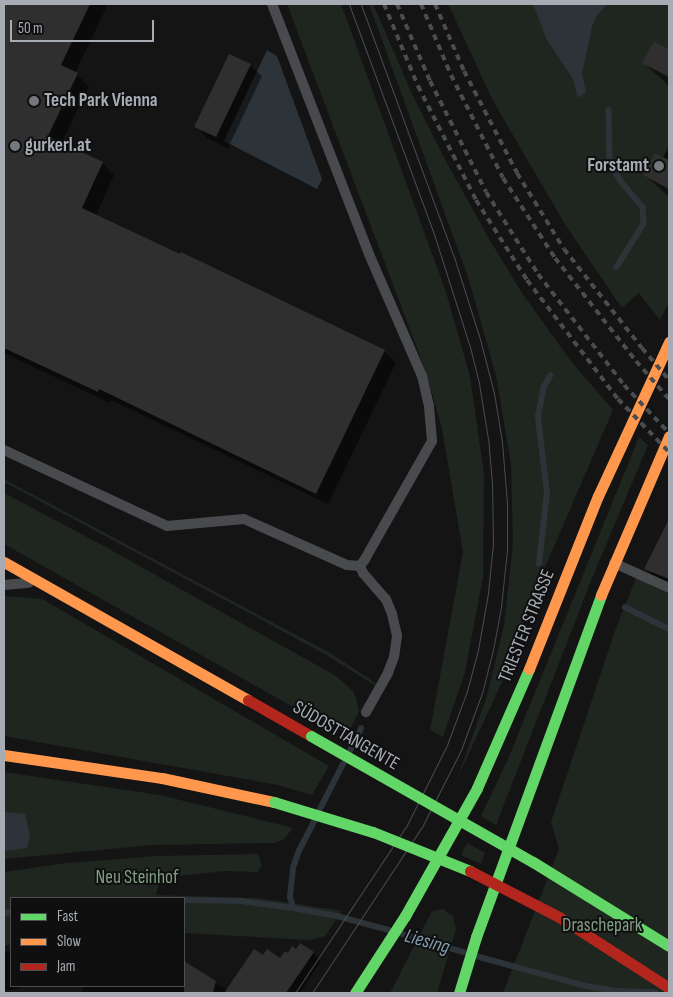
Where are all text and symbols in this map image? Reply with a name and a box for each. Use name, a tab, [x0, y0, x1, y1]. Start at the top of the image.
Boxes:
scale bar	[12, 10, 156, 42]
text: 50 m	[18, 19, 43, 38]
place label: Tech Park Vienna	[44, 90, 158, 112]
marker: Tech Park Vienna	[28, 95, 40, 107]
place label: gurkerl.at	[25, 135, 91, 157]
marker: gurkerl.at	[9, 140, 21, 152]
place label: Forstamt	[587, 155, 649, 177]
marker: Forstamt	[653, 160, 665, 172]
street label: TRIESTER STRASSE	[494, 566, 560, 686]
street label: SÜDOSTTANGENTE	[289, 696, 403, 776]
park label: Neu Steinhof	[96, 867, 178, 889]
legend	[10, 897, 185, 987]
text: Fast	[57, 907, 78, 926]
park label: Draschepark	[562, 915, 642, 937]
water label: Liesing	[402, 924, 452, 960]
text: Slow	[57, 932, 81, 951]
text: Jam	[57, 957, 75, 976]

